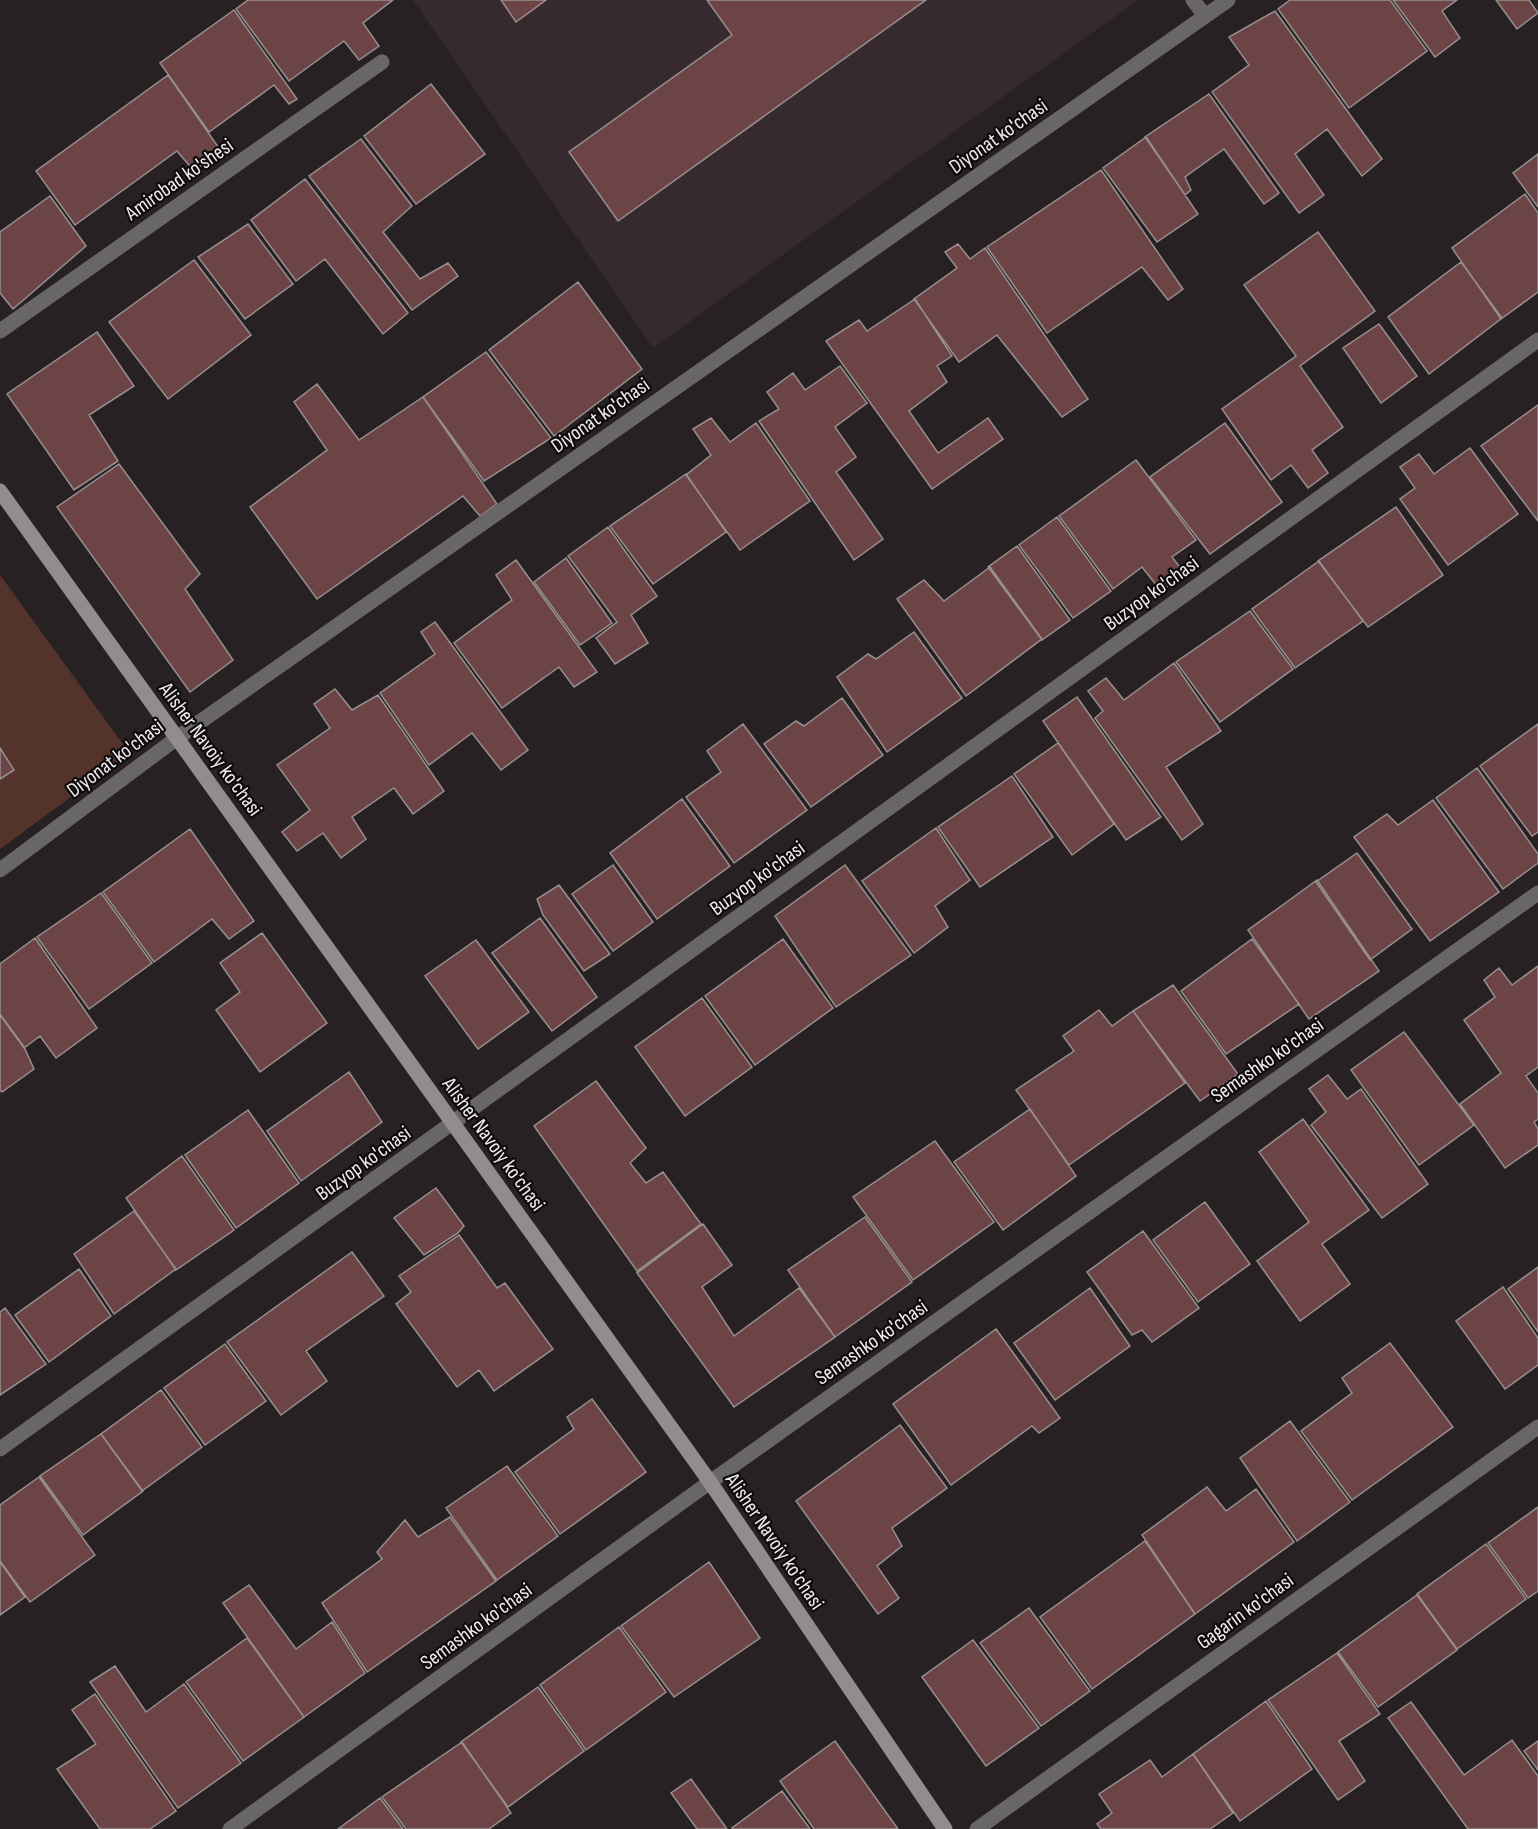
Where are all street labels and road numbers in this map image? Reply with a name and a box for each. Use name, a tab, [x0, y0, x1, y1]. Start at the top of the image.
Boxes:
street label: Diyonat ko'chasi	[944, 93, 1052, 179]
street label: Amirobad ko'shesi	[120, 133, 238, 226]
street label: Diyonat ko'chasi	[546, 372, 654, 458]
street label: Buzyop ko'chasi	[1099, 551, 1204, 636]
street label: Alisher Navoiy ko'chasi	[153, 677, 267, 821]
street label: Diyonat ko'chasi	[62, 714, 168, 803]
street label: Buzyop ko'chasi	[705, 836, 810, 921]
street label: Semashko ko'chasi	[1206, 1012, 1328, 1108]
street label: Alisher Navoiy ko'chasi	[436, 1072, 550, 1216]
street label: Buzyop ko'chasi	[311, 1121, 416, 1206]
street label: Semashko ko'chasi	[810, 1294, 932, 1390]
street label: Alisher Navoiy ko'chasi	[719, 1467, 829, 1614]
street label: Gagarin ko'chasi	[1192, 1568, 1299, 1655]
street label: Semashko ko'chasi	[416, 1578, 537, 1675]

